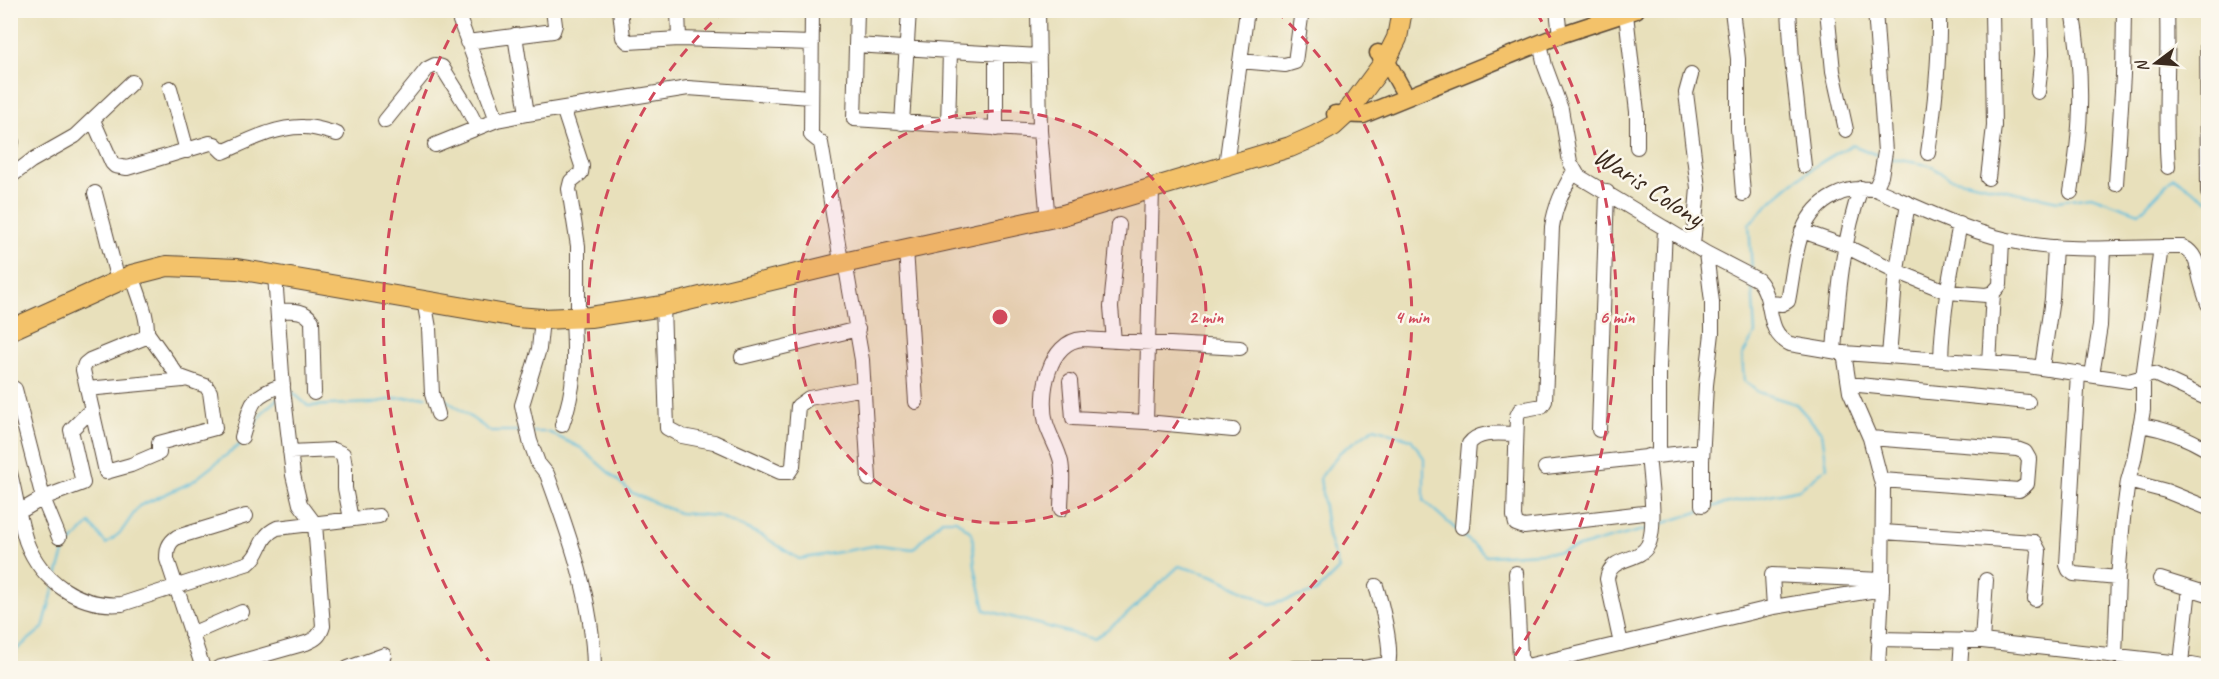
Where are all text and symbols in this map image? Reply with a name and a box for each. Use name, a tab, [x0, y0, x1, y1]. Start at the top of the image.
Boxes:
north arrow	[2126, 33, 2186, 93]
text: N	[2131, 56, 2154, 74]
street label: Waris Colony	[1587, 138, 1713, 236]
text: 2 min	[1189, 306, 1224, 328]
text: 4 min	[1395, 306, 1430, 328]
text: 6 min	[1600, 306, 1635, 328]
centre of rings	[990, 307, 1010, 327]

